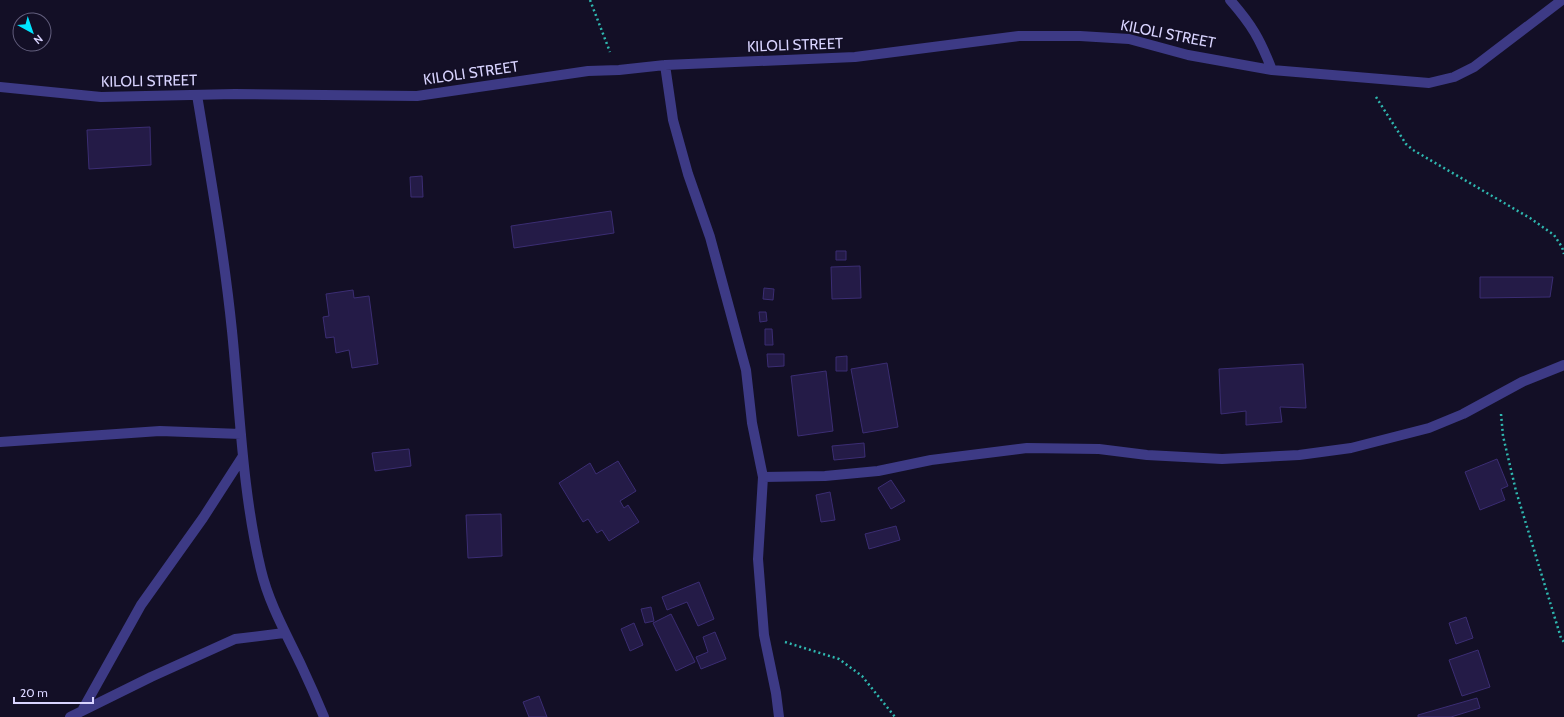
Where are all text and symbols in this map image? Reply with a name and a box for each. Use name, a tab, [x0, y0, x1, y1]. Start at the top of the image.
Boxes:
north arrow	[12, 12, 52, 52]
street label: KILOLI STREET	[1119, 16, 1217, 52]
text: N	[31, 32, 46, 48]
street label: KILOLI STREET	[747, 34, 843, 56]
street label: KILOLI STREET	[422, 57, 520, 89]
street label: KILOLI STREET	[101, 71, 197, 91]
scale bar	[14, 679, 93, 705]
text: 20 m	[20, 685, 48, 700]

